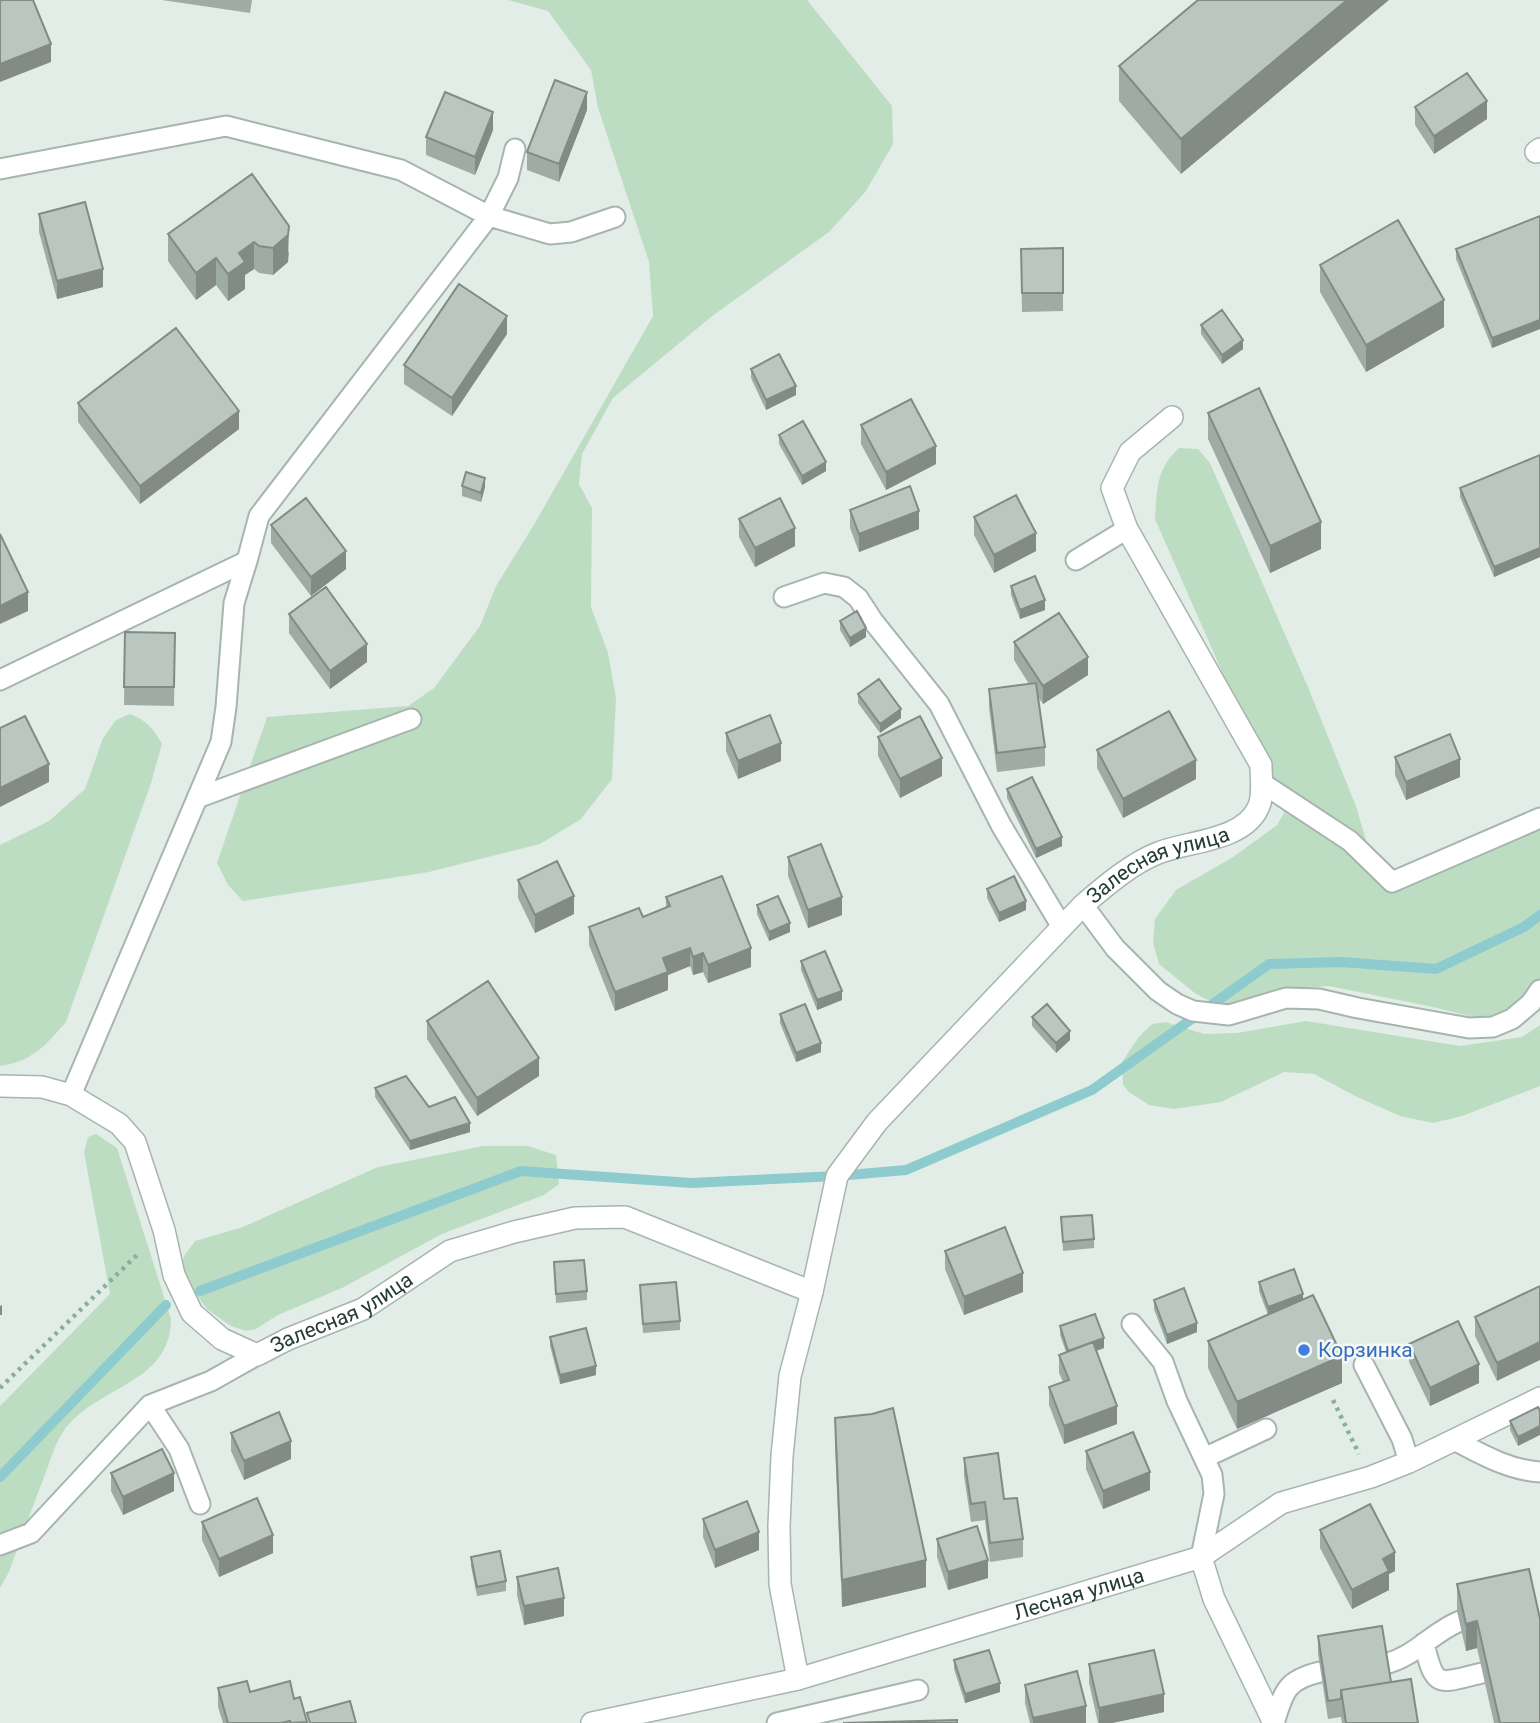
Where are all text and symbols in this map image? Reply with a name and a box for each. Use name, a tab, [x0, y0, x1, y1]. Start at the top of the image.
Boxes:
street label: Залесная улица	[1082, 822, 1233, 909]
street label: Залесная улица	[266, 1267, 417, 1358]
place label: Корзинка	[1318, 1338, 1413, 1362]
marker: Корзинка	[1296, 1342, 1312, 1358]
street label: Лесная улица	[1011, 1563, 1147, 1625]

